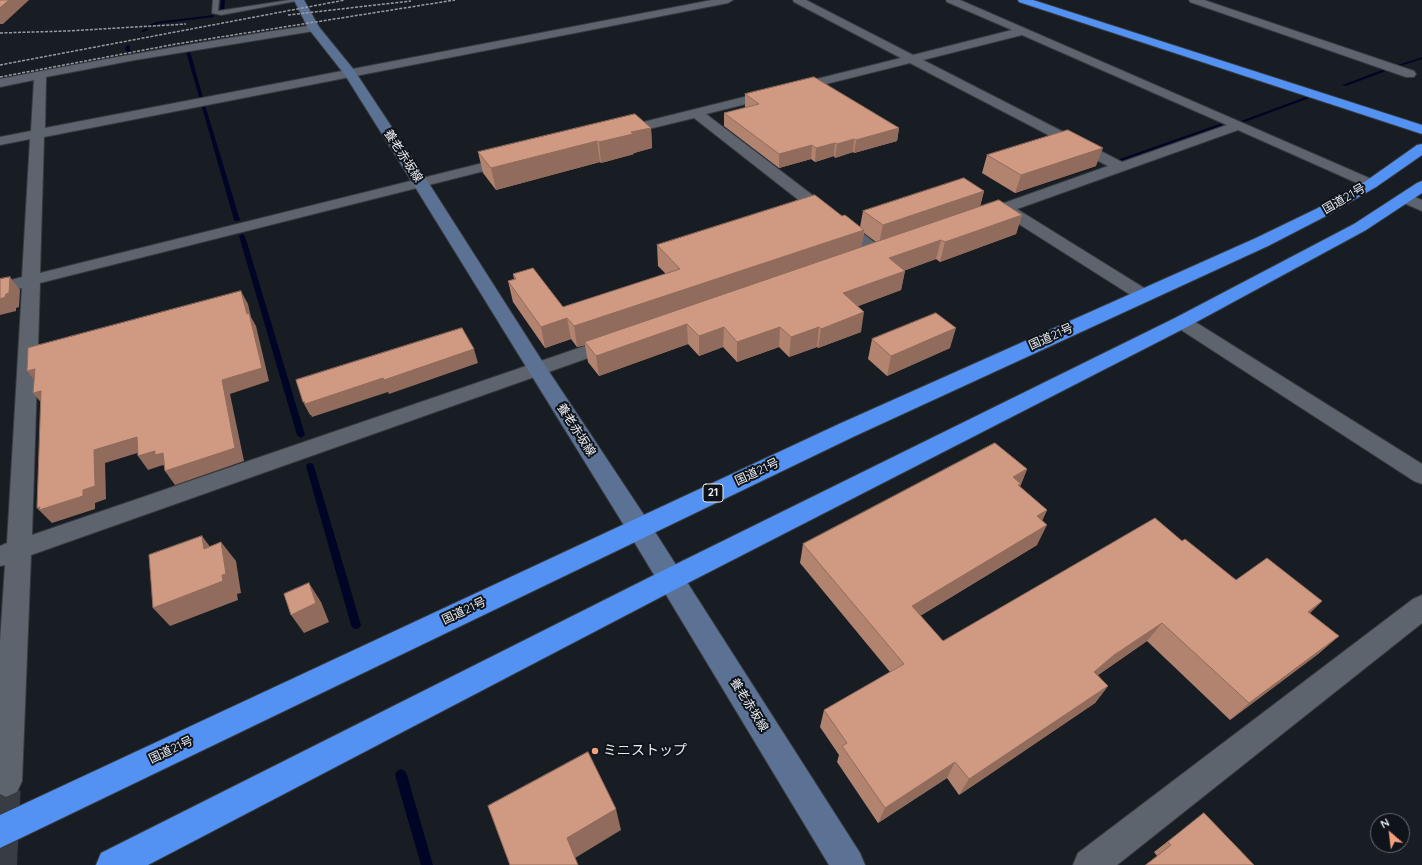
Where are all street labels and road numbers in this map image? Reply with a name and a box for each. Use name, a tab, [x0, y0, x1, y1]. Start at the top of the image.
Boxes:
street label: 養老赤坂線	[381, 127, 425, 185]
street label: 国道21号	[1320, 181, 1368, 217]
street label: 国道21号	[1027, 321, 1075, 353]
street label: 養老赤坂線	[554, 401, 598, 459]
street label: 国道21号	[733, 456, 781, 488]
road number: 21	[703, 484, 723, 502]
street label: 国道21号	[440, 595, 488, 627]
street label: 養老赤坂線	[727, 676, 771, 734]
street label: 国道21号	[147, 734, 195, 766]

